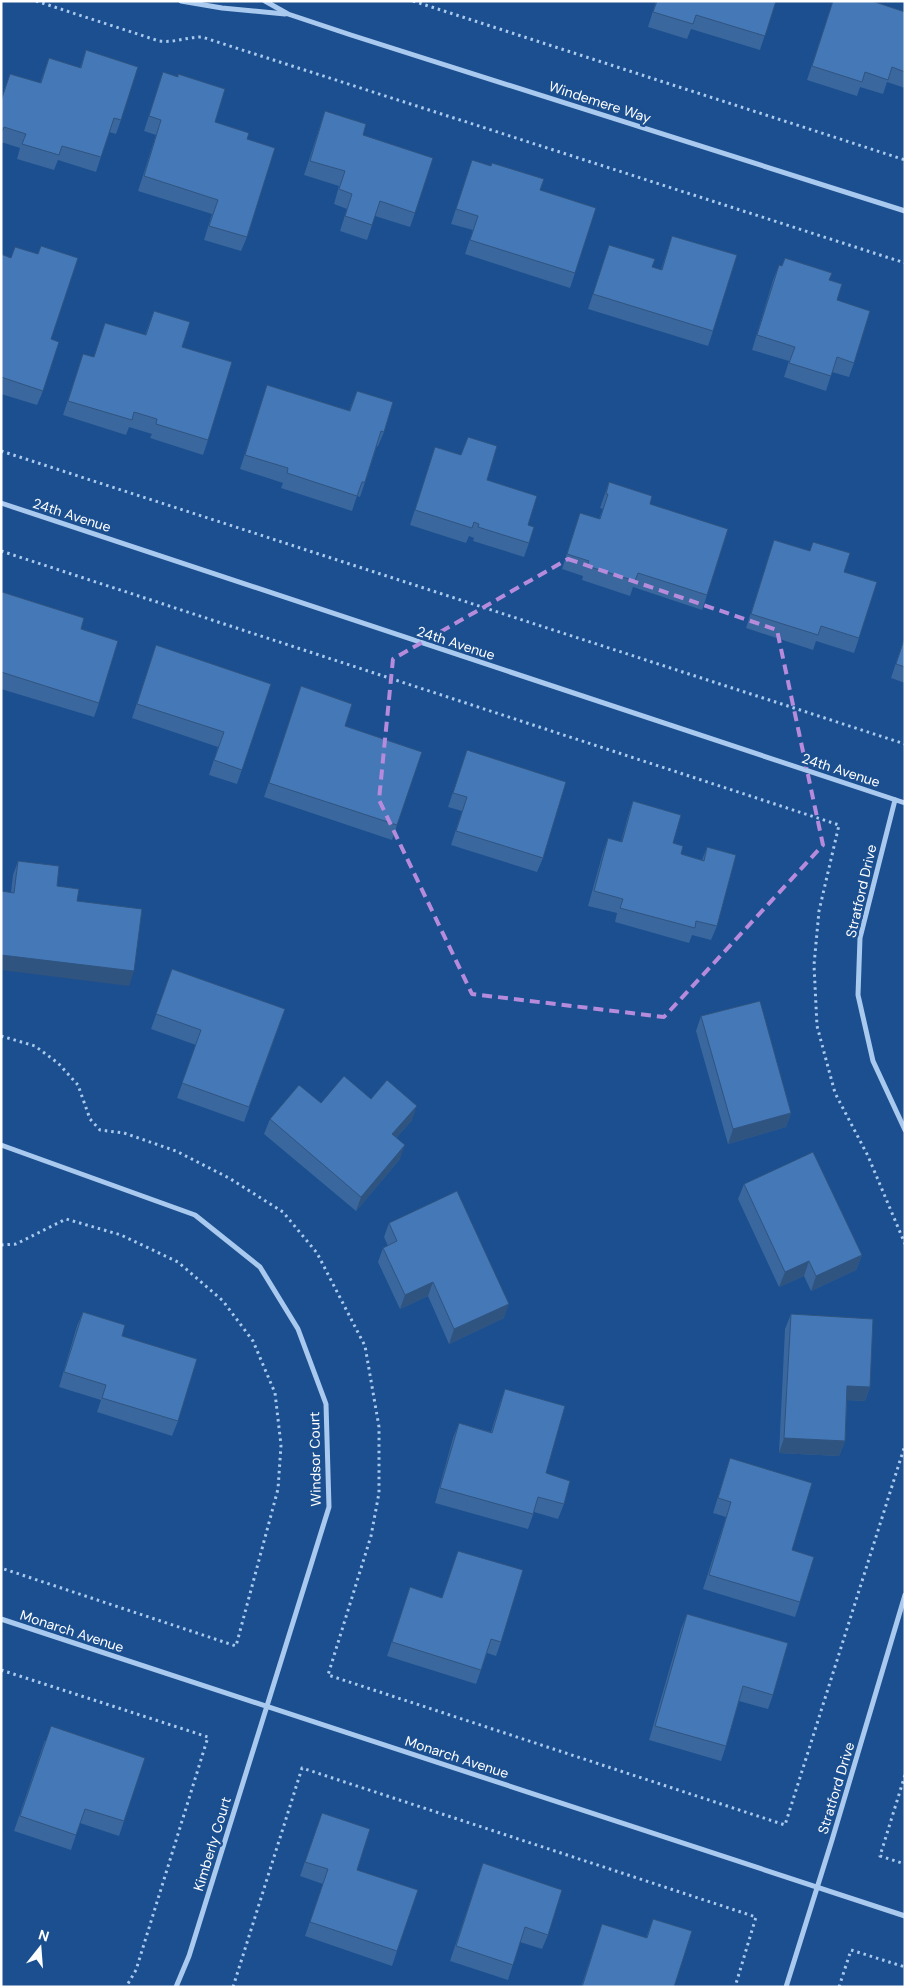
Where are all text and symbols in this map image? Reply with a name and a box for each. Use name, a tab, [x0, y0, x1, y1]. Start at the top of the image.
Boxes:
street label: Windemere Way	[546, 77, 654, 127]
street label: 24th Avenue	[31, 494, 113, 536]
street label: 24th Avenue	[415, 622, 497, 664]
street label: 24th Avenue	[800, 749, 882, 791]
street label: Stratford Drive	[842, 843, 880, 939]
street label: Windsor Court	[305, 1411, 325, 1507]
street label: Monarch Avenue	[18, 1606, 126, 1656]
street label: Monarch Avenue	[403, 1732, 511, 1782]
street label: Stratford Drive	[813, 1740, 859, 1836]
street label: Kimberly Court	[189, 1795, 235, 1893]
north arrow	[15, 1923, 65, 1973]
text: N	[36, 1925, 51, 1946]

